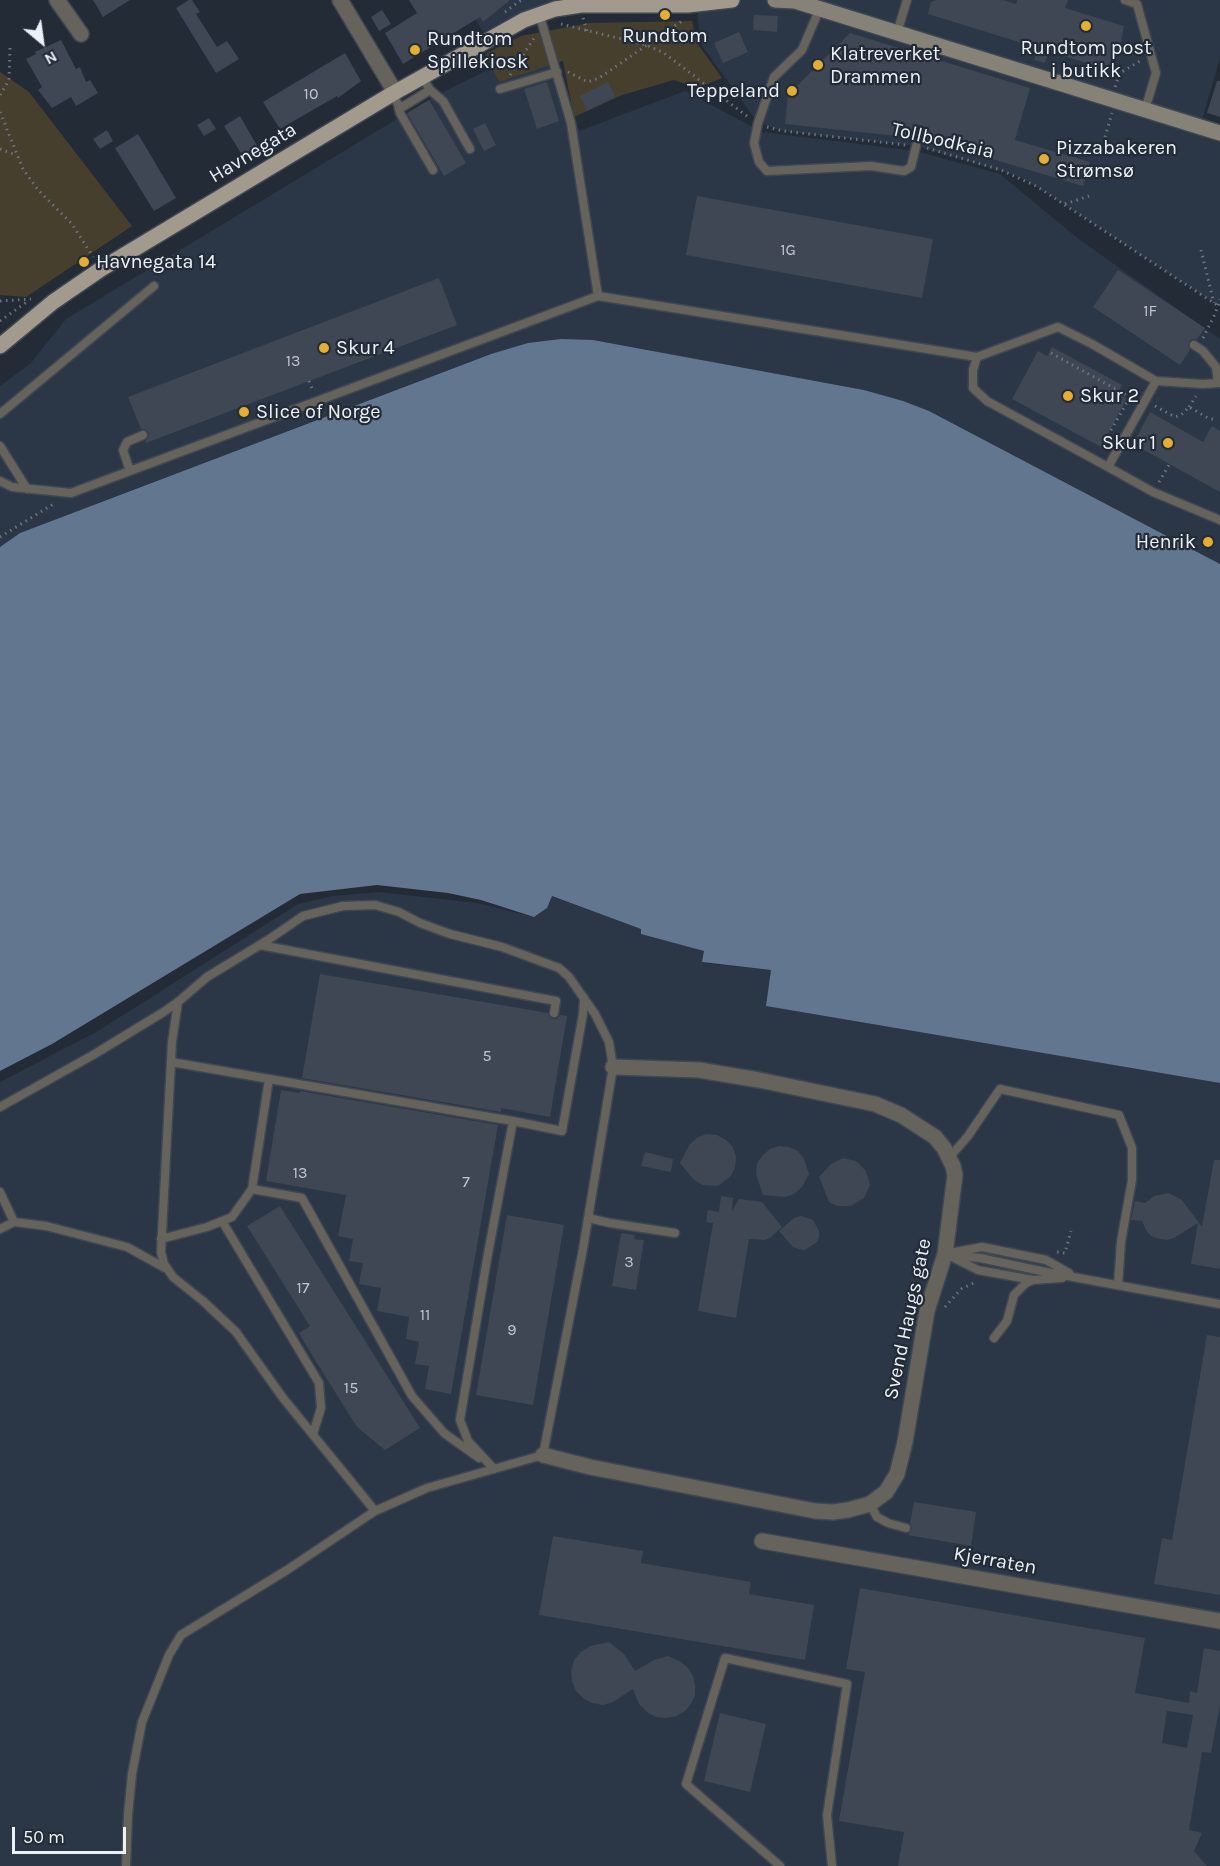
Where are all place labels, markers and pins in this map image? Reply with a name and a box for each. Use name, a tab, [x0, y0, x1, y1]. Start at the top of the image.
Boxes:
marker: Rundtom	[658, 8, 672, 22]
marker: Rundtom post i butikk	[1079, 19, 1093, 33]
place label: Rundtom	[622, 24, 708, 48]
place label: Rundtom Spillekiosk	[427, 27, 528, 74]
place label: Rundtom post i butikk	[1021, 36, 1151, 83]
place label: Klatreverket Drammen	[830, 42, 940, 89]
marker: Rundtom Spillekiosk	[408, 43, 422, 57]
marker: Klatreverket Drammen	[811, 58, 825, 72]
place label: Teppeland	[687, 79, 780, 103]
marker: Teppeland	[785, 84, 799, 98]
place label: Pizzabakeren Strømsø	[1056, 136, 1177, 183]
marker: Pizzabakeren Strømsø	[1037, 152, 1051, 166]
place label: Havnegata 14	[96, 250, 216, 274]
marker: Havnegata 14	[77, 255, 91, 269]
place label: Skur 4	[336, 336, 395, 360]
marker: Skur 4	[317, 341, 331, 355]
place label: Skur 2	[1080, 384, 1139, 408]
marker: Skur 2	[1061, 389, 1075, 403]
place label: Slice of Norge	[256, 400, 381, 424]
marker: Slice of Norge	[237, 405, 251, 419]
place label: Skur 1	[1102, 431, 1156, 455]
marker: Skur 1	[1161, 436, 1175, 450]
place label: Henrik	[1136, 530, 1196, 554]
marker: Henrik	[1201, 535, 1215, 549]

